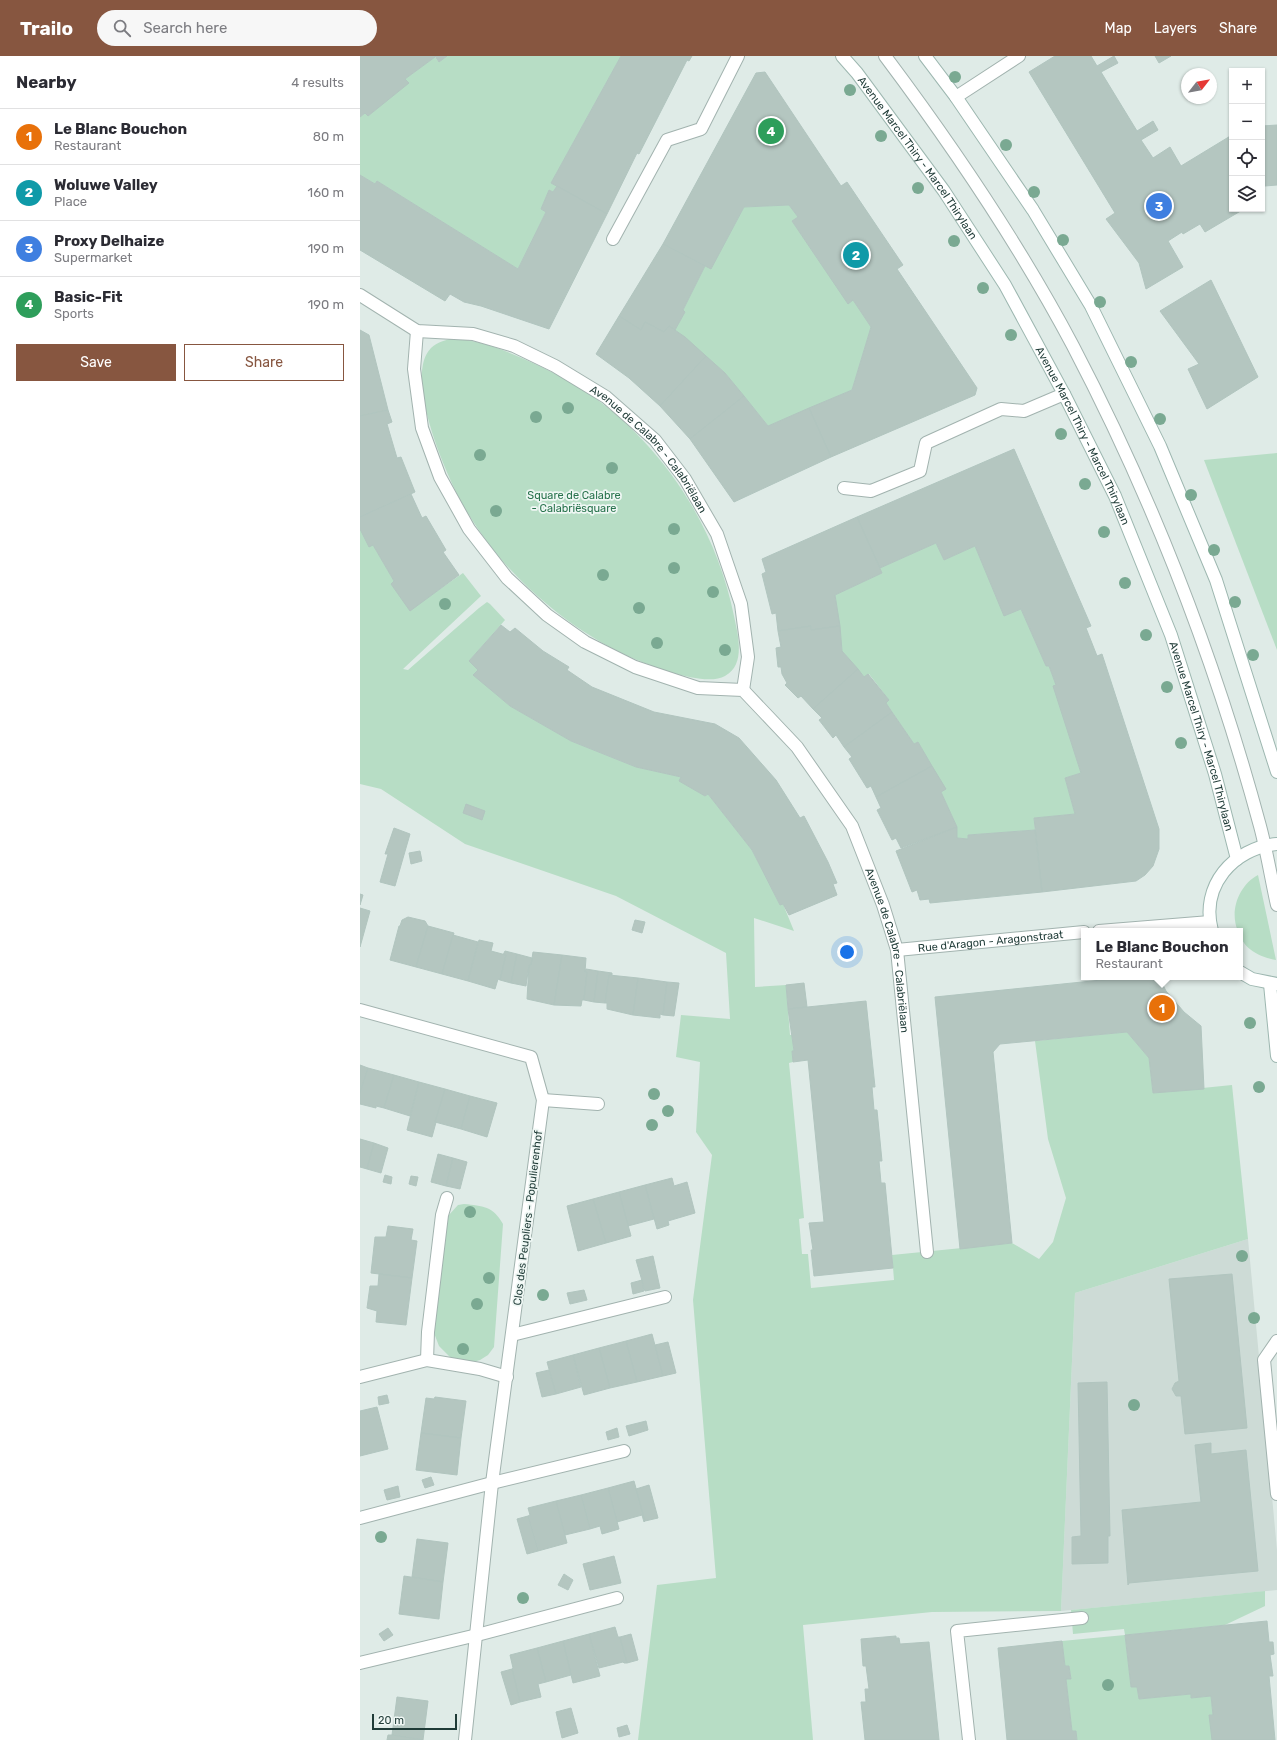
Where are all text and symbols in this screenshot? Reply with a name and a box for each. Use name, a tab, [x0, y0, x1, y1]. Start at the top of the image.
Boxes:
search box	[97, 10, 377, 46]
text: Trailo	[20, 17, 73, 40]
icon: search	[111, 17, 133, 39]
text: Search here	[143, 19, 227, 37]
text: Map	[1105, 20, 1132, 37]
text: Layers	[1154, 20, 1197, 37]
text: Share	[1219, 20, 1257, 37]
north arrow	[1181, 68, 1217, 104]
map controls	[1229, 68, 1265, 212]
button: +	[1229, 68, 1265, 104]
text: Nearby	[16, 72, 77, 92]
street label: Avenue Marcel Thiry - Marcel Thirylaan	[855, 74, 980, 242]
text: 4 results	[291, 75, 344, 90]
button: −	[1229, 104, 1265, 140]
pin: 4	[758, 116, 784, 146]
text: Le Blanc Bouchon	[54, 120, 187, 138]
text: 1	[26, 129, 32, 144]
text: 80 m	[313, 129, 344, 144]
text: Restaurant	[54, 138, 121, 153]
button: locate	[1229, 140, 1265, 176]
text: Woluwe Valley	[54, 176, 158, 194]
button: layers	[1229, 176, 1265, 212]
text: 2	[25, 185, 33, 200]
text: 160 m	[308, 185, 344, 200]
pin: 3	[1146, 191, 1172, 221]
text: Place	[54, 194, 87, 209]
text: Proxy Delhaize	[54, 232, 164, 250]
pin: 2	[843, 240, 869, 270]
text: 3	[25, 241, 33, 256]
text: 190 m	[308, 241, 344, 256]
text: Supermarket	[54, 250, 132, 265]
text: Basic-Fit	[54, 288, 123, 306]
text: 4	[25, 297, 33, 312]
text: 190 m	[308, 297, 344, 312]
text: Sports	[54, 306, 94, 321]
button: Save	[16, 344, 176, 381]
button: Share	[184, 344, 344, 381]
street label: Avenue Marcel Thiry - Marcel Thirylaan	[1033, 344, 1132, 527]
street label: Avenue de Calabre - Calabriëlaan	[588, 382, 710, 515]
park label: Square de Calabre - Calabriësquare	[527, 489, 621, 515]
street label: Avenue Marcel Thiry - Marcel Thirylaan	[1167, 640, 1236, 832]
street label: Avenue de Calabre - Calabriëlaan	[863, 866, 912, 1033]
street label: Rue d'Aragon - Aragonstraat	[917, 927, 1065, 954]
popup	[1081, 928, 1243, 980]
text: Le Blanc Bouchon	[1095, 938, 1229, 956]
your location	[837, 942, 857, 962]
text: Restaurant	[1095, 956, 1163, 971]
pin: 1	[1149, 993, 1175, 1023]
street label: Clos des Peupliers - Populierenhof	[511, 1129, 545, 1306]
scale bar	[372, 1712, 457, 1731]
text: 20 m	[378, 1714, 404, 1727]

